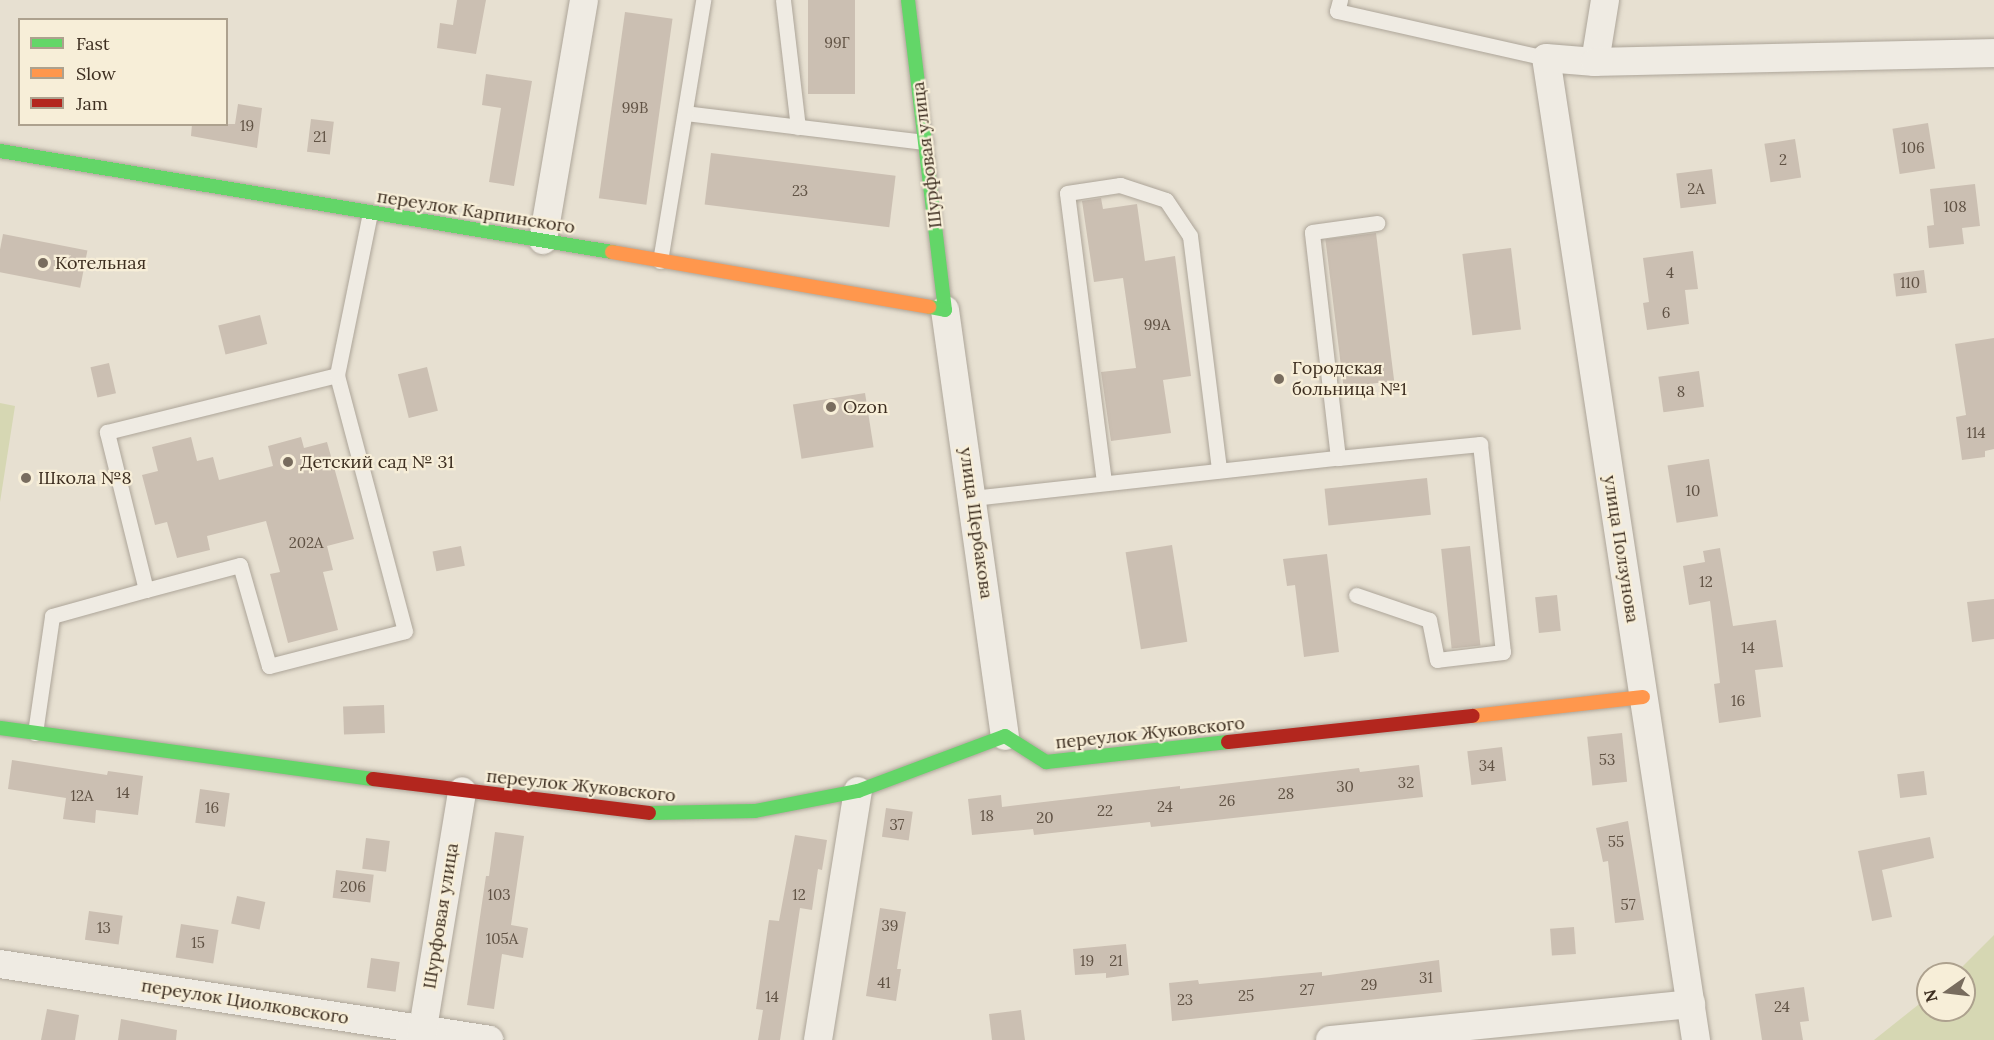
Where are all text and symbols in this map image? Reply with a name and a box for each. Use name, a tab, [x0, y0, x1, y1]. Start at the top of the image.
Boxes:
legend	[18, 18, 228, 126]
text: Fast	[76, 32, 110, 55]
house number: 99Г	[824, 34, 850, 52]
text: Slow	[76, 62, 116, 85]
street label: Шурфовая улица	[907, 80, 947, 230]
text: Jam	[76, 92, 108, 115]
house number: 99В	[622, 99, 648, 117]
house number: 19	[240, 117, 254, 135]
house number: 21	[313, 128, 327, 146]
house number: 106	[1901, 139, 1925, 157]
house number: 2	[1779, 151, 1787, 169]
house number: 2А	[1687, 180, 1705, 198]
house number: 23	[792, 182, 808, 200]
street label: переулок Карпинского	[375, 186, 577, 238]
house number: 108	[1943, 198, 1967, 216]
place label: Котельная	[55, 252, 146, 274]
marker: Котельная	[36, 256, 50, 270]
house number: 4	[1666, 264, 1674, 282]
house number: 110	[1900, 274, 1920, 292]
house number: 6	[1662, 304, 1670, 322]
house number: 99А	[1144, 316, 1170, 334]
place label: Городская больница №1	[1292, 358, 1407, 400]
marker: Городская больница №1	[1270, 370, 1288, 388]
house number: 8	[1677, 383, 1685, 401]
place label: Ozon	[843, 396, 888, 418]
marker: Ozon	[824, 400, 838, 414]
house number: 114	[1966, 424, 1986, 442]
street label: улица Щербакова	[955, 446, 997, 600]
place label: Детский сад № 31	[300, 451, 454, 473]
marker: Детский сад № 31	[281, 455, 295, 469]
place label: Школа №8	[38, 467, 132, 489]
marker: Школа №8	[19, 471, 33, 485]
street label: улица Ползунова	[1599, 474, 1643, 624]
house number: 10	[1686, 482, 1700, 500]
house number: 202А	[289, 534, 323, 552]
house number: 12	[1699, 573, 1713, 591]
house number: 14	[1741, 639, 1755, 657]
house number: 16	[1731, 692, 1745, 710]
street label: переулок Жуковского	[1054, 712, 1246, 754]
house number: 53	[1599, 751, 1615, 769]
house number: 34	[1479, 757, 1495, 775]
street label: переулок Жуковского	[485, 765, 677, 807]
house number: 32	[1398, 774, 1414, 792]
house number: 30	[1336, 778, 1354, 796]
house number: 14	[116, 784, 130, 802]
house number: 28	[1278, 785, 1294, 803]
house number: 12А	[71, 787, 93, 805]
house number: 26	[1219, 792, 1235, 810]
house number: 24	[1157, 798, 1173, 816]
house number: 16	[205, 799, 219, 817]
house number: 22	[1097, 802, 1113, 820]
house number: 18	[980, 807, 994, 825]
house number: 20	[1036, 809, 1054, 827]
house number: 37	[890, 816, 904, 834]
house number: 55	[1608, 833, 1624, 851]
street label: Шурфовая улица	[419, 841, 463, 991]
house number: 206	[340, 878, 366, 896]
house number: 103	[487, 886, 511, 904]
house number: 12	[792, 886, 806, 904]
house number: 57	[1620, 896, 1636, 914]
house number: 39	[881, 917, 899, 935]
house number: 13	[97, 919, 111, 937]
house number: 105А	[486, 930, 518, 948]
house number: 15	[191, 934, 205, 952]
house number: 19	[1080, 952, 1094, 970]
house number: 21	[1109, 952, 1123, 970]
north arrow	[1916, 962, 1976, 1022]
house number: 31	[1419, 969, 1433, 987]
house number: 41	[877, 974, 891, 992]
street label: переулок Циолковского	[140, 975, 350, 1029]
house number: 29	[1361, 976, 1377, 994]
house number: 27	[1300, 981, 1314, 999]
house number: 25	[1238, 987, 1254, 1005]
text: N	[1919, 987, 1942, 1004]
house number: 14	[765, 988, 779, 1006]
house number: 23	[1177, 991, 1193, 1009]
house number: 24	[1774, 998, 1790, 1016]

